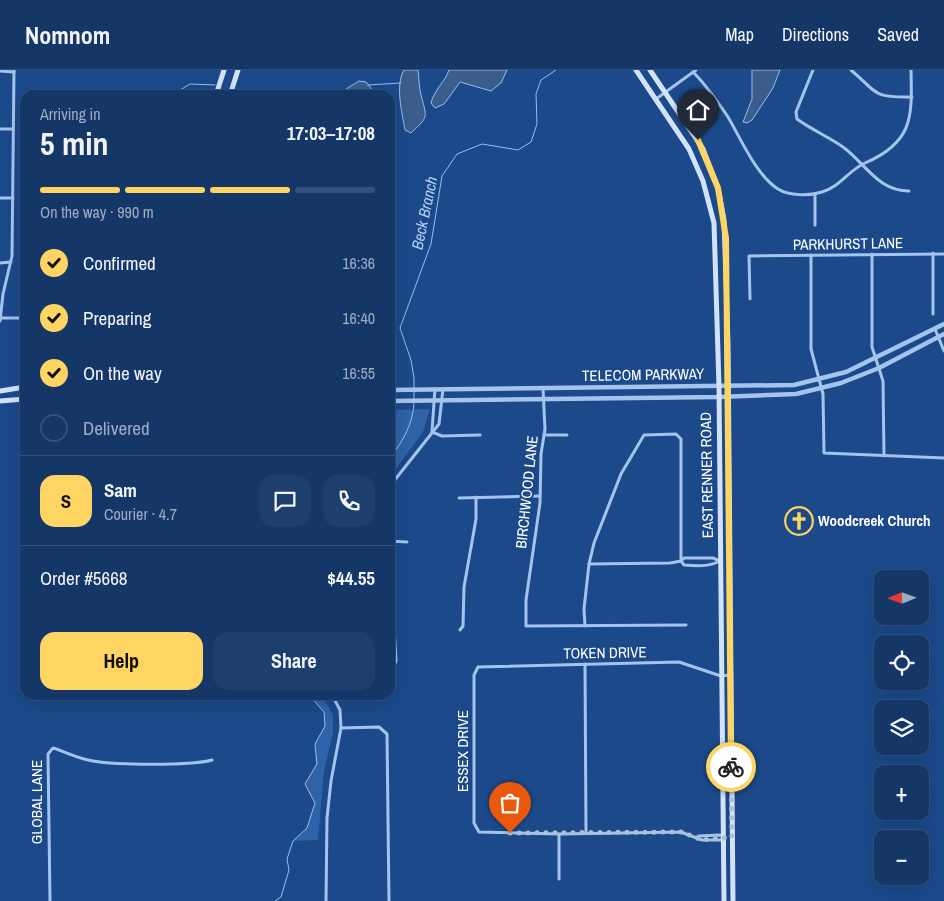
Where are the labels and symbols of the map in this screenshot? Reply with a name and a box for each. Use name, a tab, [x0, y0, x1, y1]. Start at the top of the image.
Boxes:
pin	[677, 89, 719, 140]
water label: Beck Branch	[406, 174, 442, 252]
street label: PARKHURST LANE	[793, 232, 903, 255]
street label: TELECOM PARKWAY	[582, 363, 705, 386]
street label: EAST RENNER ROAD	[695, 412, 718, 538]
street label: BIRCHWOOD LANE	[510, 434, 543, 549]
church icon: Woodcreek Church	[784, 506, 814, 536]
place label: Woodcreek Church	[818, 510, 931, 531]
north arrow	[874, 570, 929, 625]
street label: TOKEN DRIVE	[563, 641, 647, 664]
street label: ESSEX DRIVE	[452, 710, 473, 792]
courier	[706, 742, 756, 792]
street label: GLOBAL LANE	[26, 760, 47, 844]
pin	[489, 782, 531, 833]

